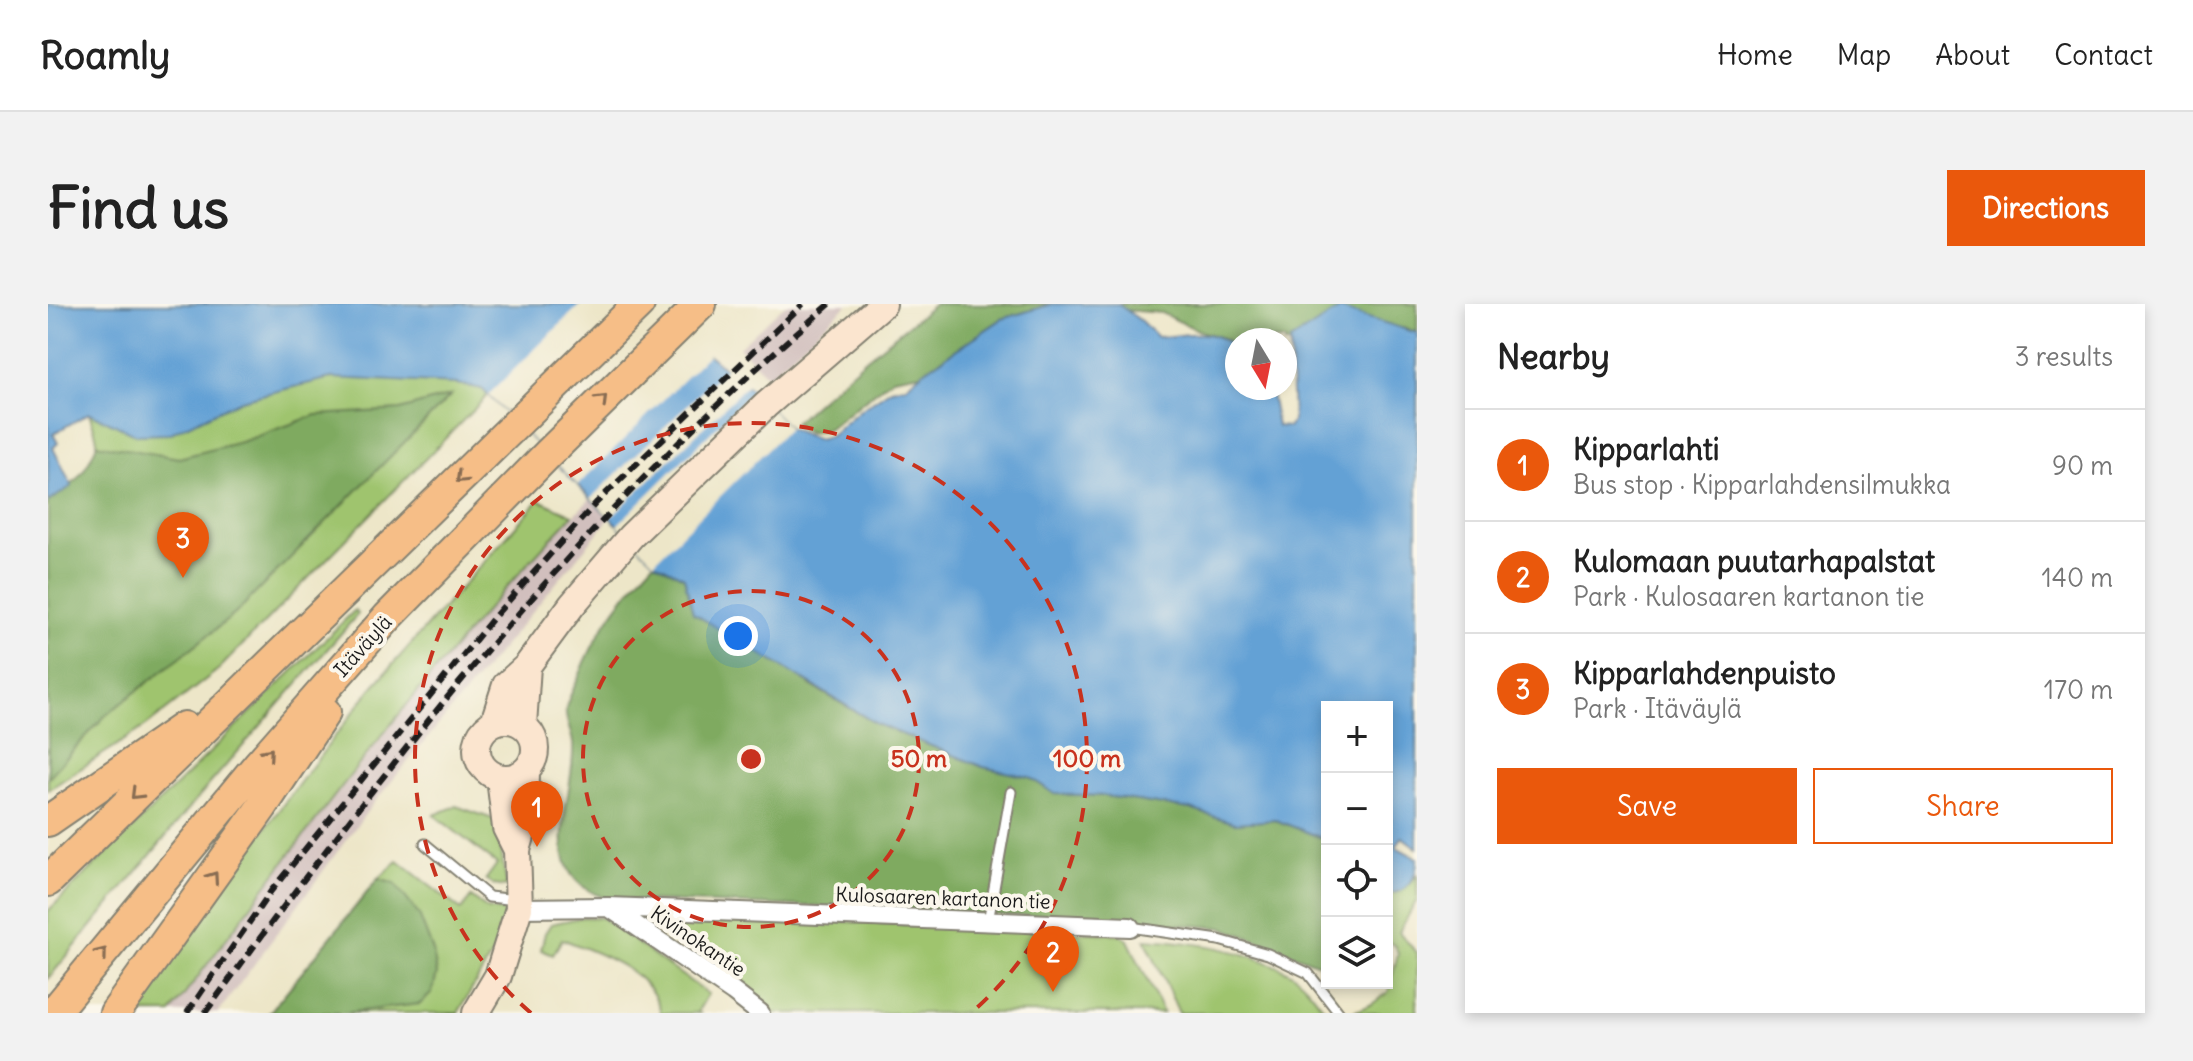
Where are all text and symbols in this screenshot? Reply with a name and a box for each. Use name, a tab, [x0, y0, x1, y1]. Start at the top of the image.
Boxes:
text: Roamly	[40, 32, 170, 79]
text: Home	[1717, 37, 1793, 73]
text: Map	[1837, 37, 1891, 73]
text: About	[1935, 37, 2010, 73]
text: Contact	[2054, 37, 2153, 73]
button: Directions	[1947, 170, 2145, 246]
text: Find us	[48, 173, 229, 243]
north arrow	[1225, 328, 1297, 400]
text: Nearby	[1497, 335, 1610, 378]
text: 3 results	[2015, 340, 2113, 373]
one-way arrow	[593, 395, 607, 409]
text: Kipparlahti	[1573, 430, 1720, 468]
text: 1	[1518, 449, 1528, 482]
text: 90 m	[2052, 449, 2113, 482]
text: Bus stop · Kipparlahdensilmukka	[1573, 468, 1951, 501]
one-way arrow	[456, 469, 470, 483]
pin: 3	[157, 512, 209, 578]
text: Kulomaan puutarhapalstat	[1573, 542, 1935, 580]
text: 2	[1516, 561, 1530, 594]
text: 140 m	[2042, 561, 2113, 594]
text: Park · Kulosaaren kartanon tie	[1573, 580, 1924, 613]
street label: Itäväylä	[328, 610, 397, 682]
your location	[718, 616, 758, 656]
text: Kipparlahdenpuisto	[1573, 654, 1836, 692]
text: 3	[1516, 673, 1530, 706]
text: 170 m	[2044, 673, 2113, 706]
text: Park · Itäväylä	[1573, 692, 1742, 725]
map controls	[1321, 701, 1393, 989]
button: +	[1321, 701, 1393, 773]
text: 50 m	[891, 743, 947, 773]
text: 100 m	[1053, 743, 1121, 773]
centre of rings	[737, 745, 765, 773]
one-way arrow	[259, 747, 273, 762]
button: Save	[1497, 768, 1797, 844]
button: Share	[1813, 768, 2113, 844]
button: −	[1321, 773, 1393, 845]
pin: 1	[511, 781, 563, 847]
one-way arrow	[131, 785, 145, 799]
button: locate	[1321, 845, 1393, 917]
one-way arrow	[203, 871, 218, 885]
street label: Kulosaaren kartanon tie	[835, 881, 1051, 914]
street label: Kivinokantie	[646, 900, 750, 981]
button: layers	[1321, 917, 1393, 989]
pin: 2	[1027, 926, 1079, 992]
one-way arrow	[92, 948, 107, 962]

